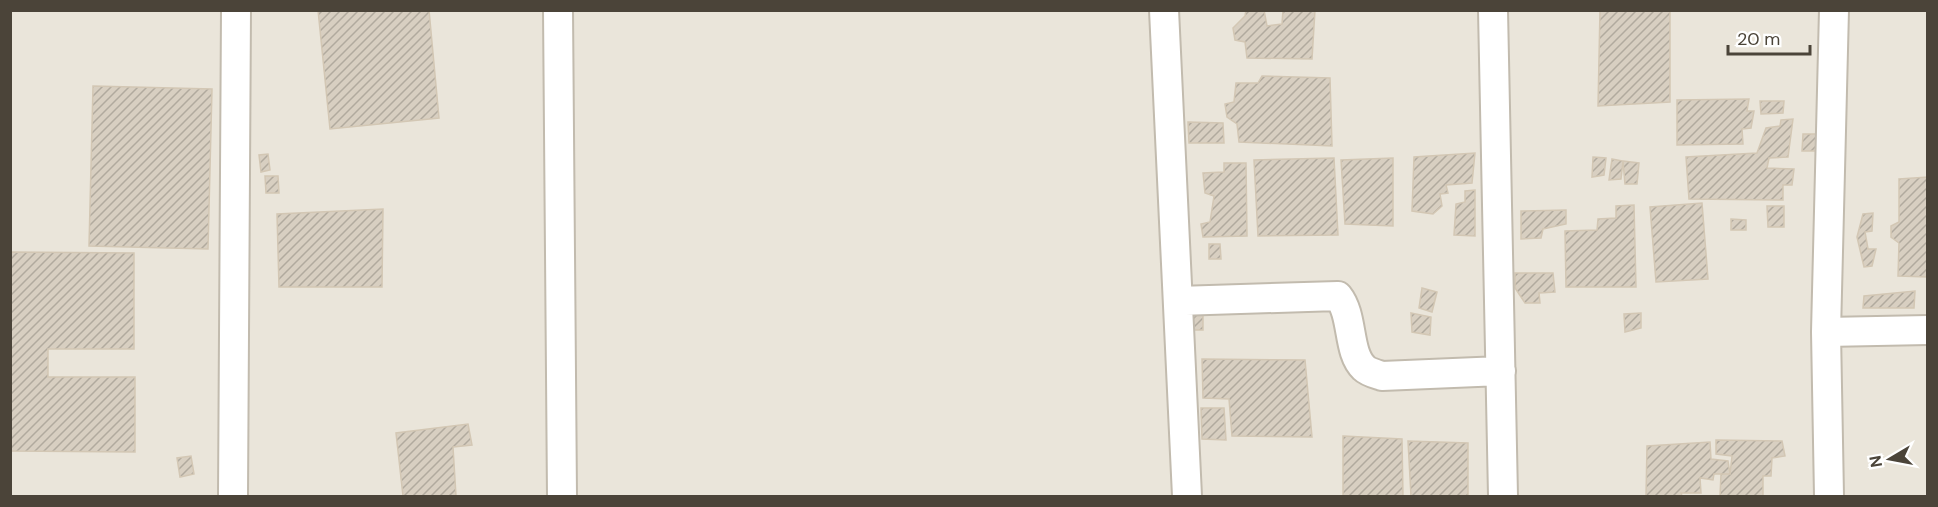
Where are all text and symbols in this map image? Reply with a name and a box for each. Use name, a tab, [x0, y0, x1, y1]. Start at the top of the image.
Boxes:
scale bar	[1728, 18, 1810, 56]
text: 20 m	[1737, 27, 1780, 51]
north arrow	[1860, 429, 1920, 489]
text: N	[1864, 454, 1887, 469]

